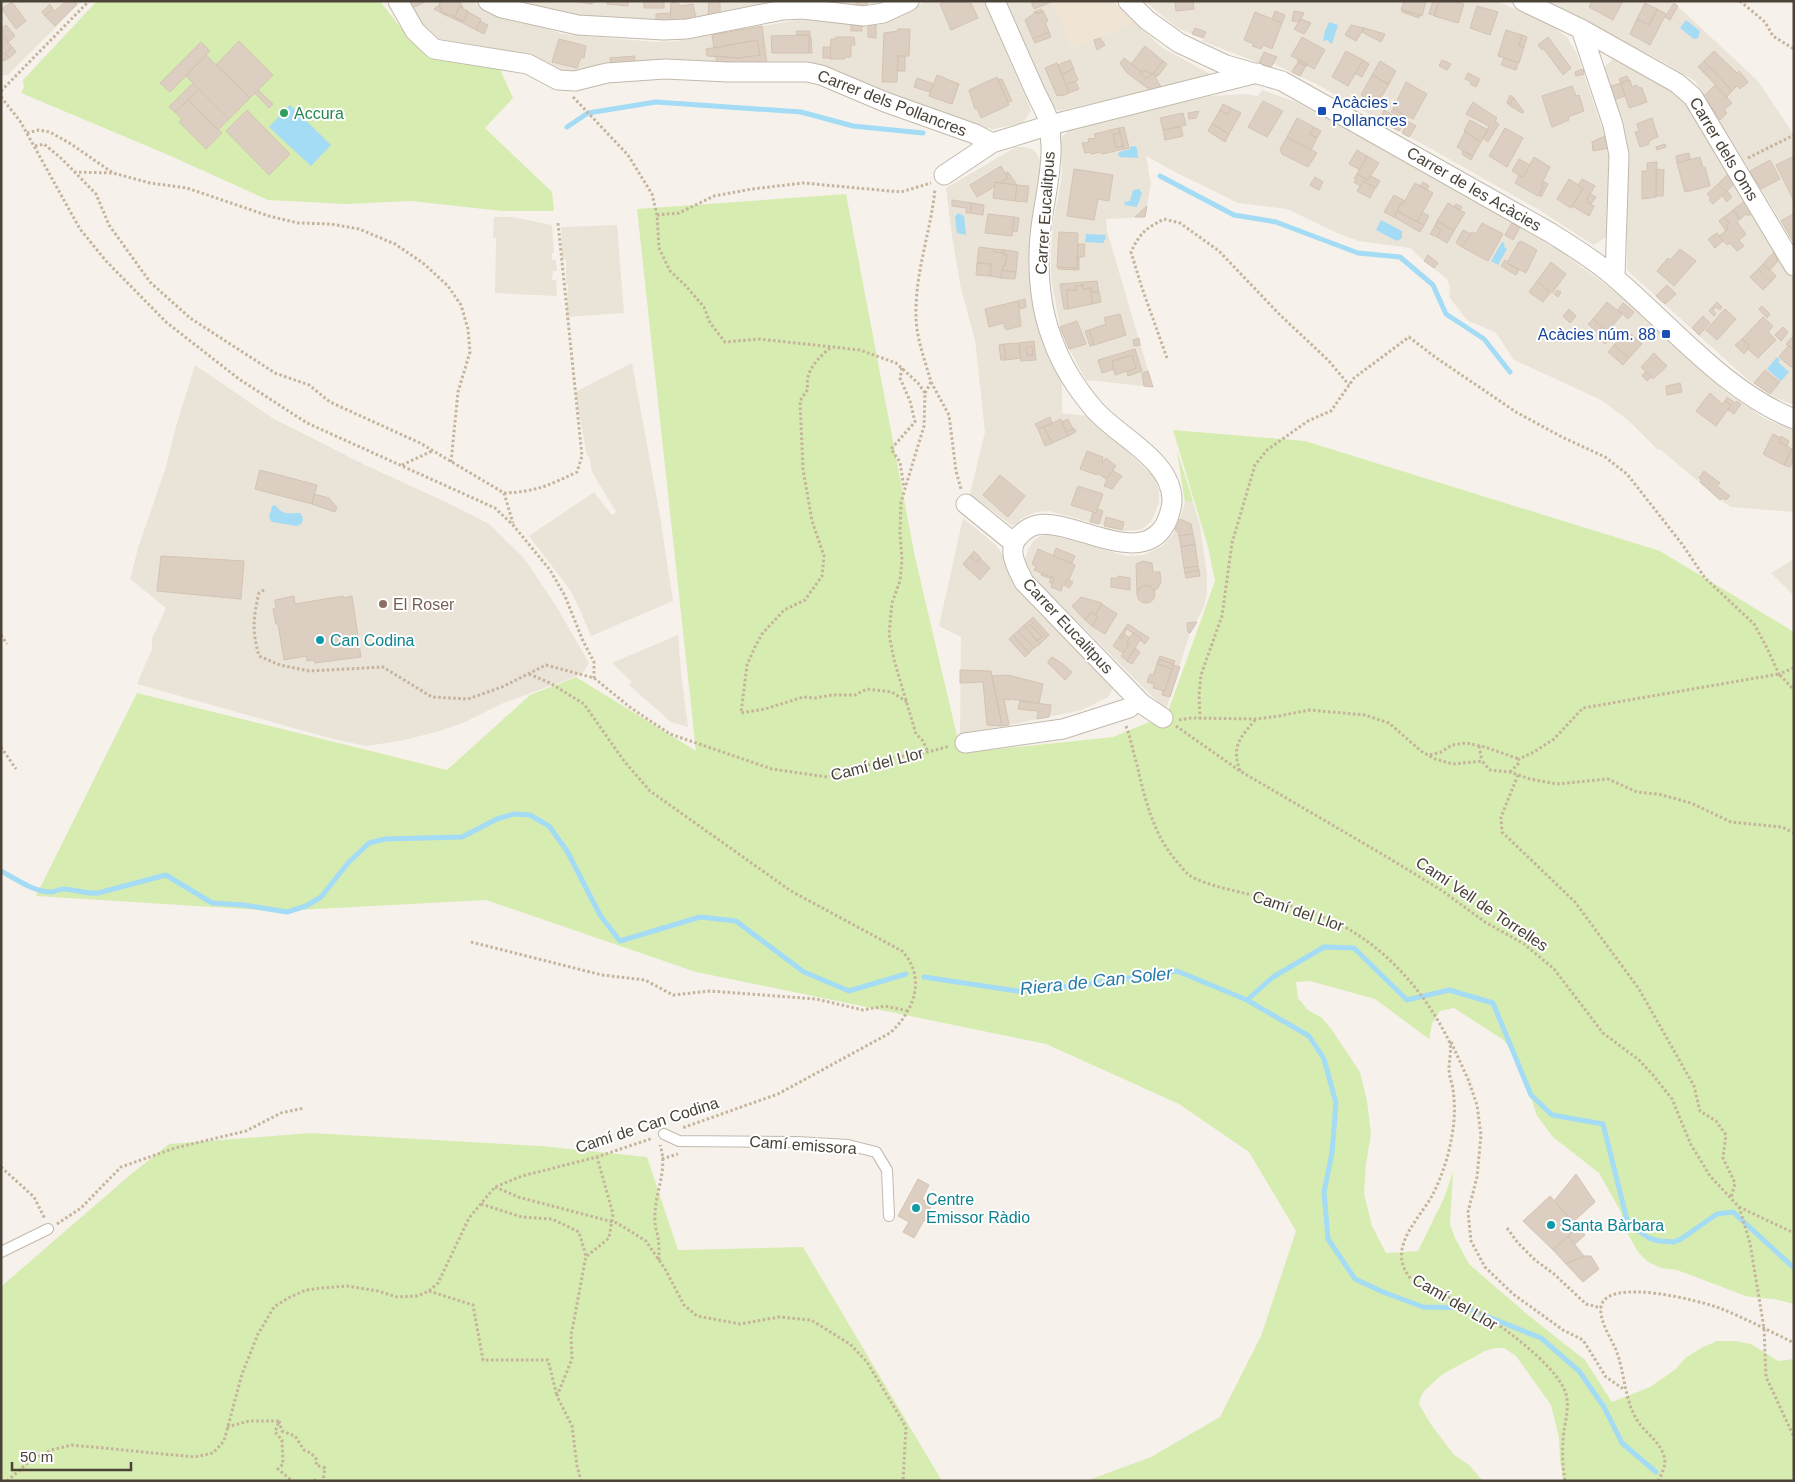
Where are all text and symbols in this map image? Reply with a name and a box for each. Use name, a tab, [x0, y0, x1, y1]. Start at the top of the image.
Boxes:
street label: Carrer dels Pollancres	[815, 67, 969, 139]
place label: Acàcies - Pollancres	[1332, 94, 1407, 129]
street label: Carrer dels Oms	[1686, 94, 1762, 204]
place label: Accura	[294, 105, 344, 122]
marker: Acàcies - Pollancres	[1316, 105, 1328, 117]
marker: Accura	[278, 107, 290, 119]
street label: Carrer de les Acàcies	[1404, 144, 1544, 234]
street label: Carrer Eucalitpus	[1032, 151, 1058, 275]
place label: Acàcies núm. 88	[1538, 326, 1656, 343]
marker: Acàcies núm. 88	[1660, 328, 1672, 340]
street label: Carrer Eucalitpus	[1020, 575, 1116, 677]
place label: El Roser	[393, 596, 455, 613]
marker: El Roser	[377, 598, 389, 610]
place label: Can Codina	[330, 632, 415, 649]
marker: Can Codina	[314, 634, 326, 646]
street label: Camí del Llor	[829, 744, 926, 784]
street label: Camí Vell de Torrelles	[1413, 854, 1551, 954]
street label: Camí del Llor	[1250, 887, 1346, 935]
water label: Riera de Can Soler	[1019, 963, 1174, 999]
street label: Camí de Can Codina	[573, 1094, 721, 1156]
street label: Camí emissora	[749, 1133, 857, 1157]
place label: Centre Emissor Ràdio	[926, 1191, 1030, 1226]
marker: Centre Emissor Ràdio	[910, 1202, 922, 1214]
place label: Santa Bàrbara	[1561, 1217, 1664, 1234]
marker: Santa Bàrbara	[1545, 1219, 1557, 1231]
street label: Camí del Llor	[1410, 1271, 1501, 1333]
scale bar	[12, 1440, 131, 1472]
text: 50 m	[20, 1448, 53, 1465]

